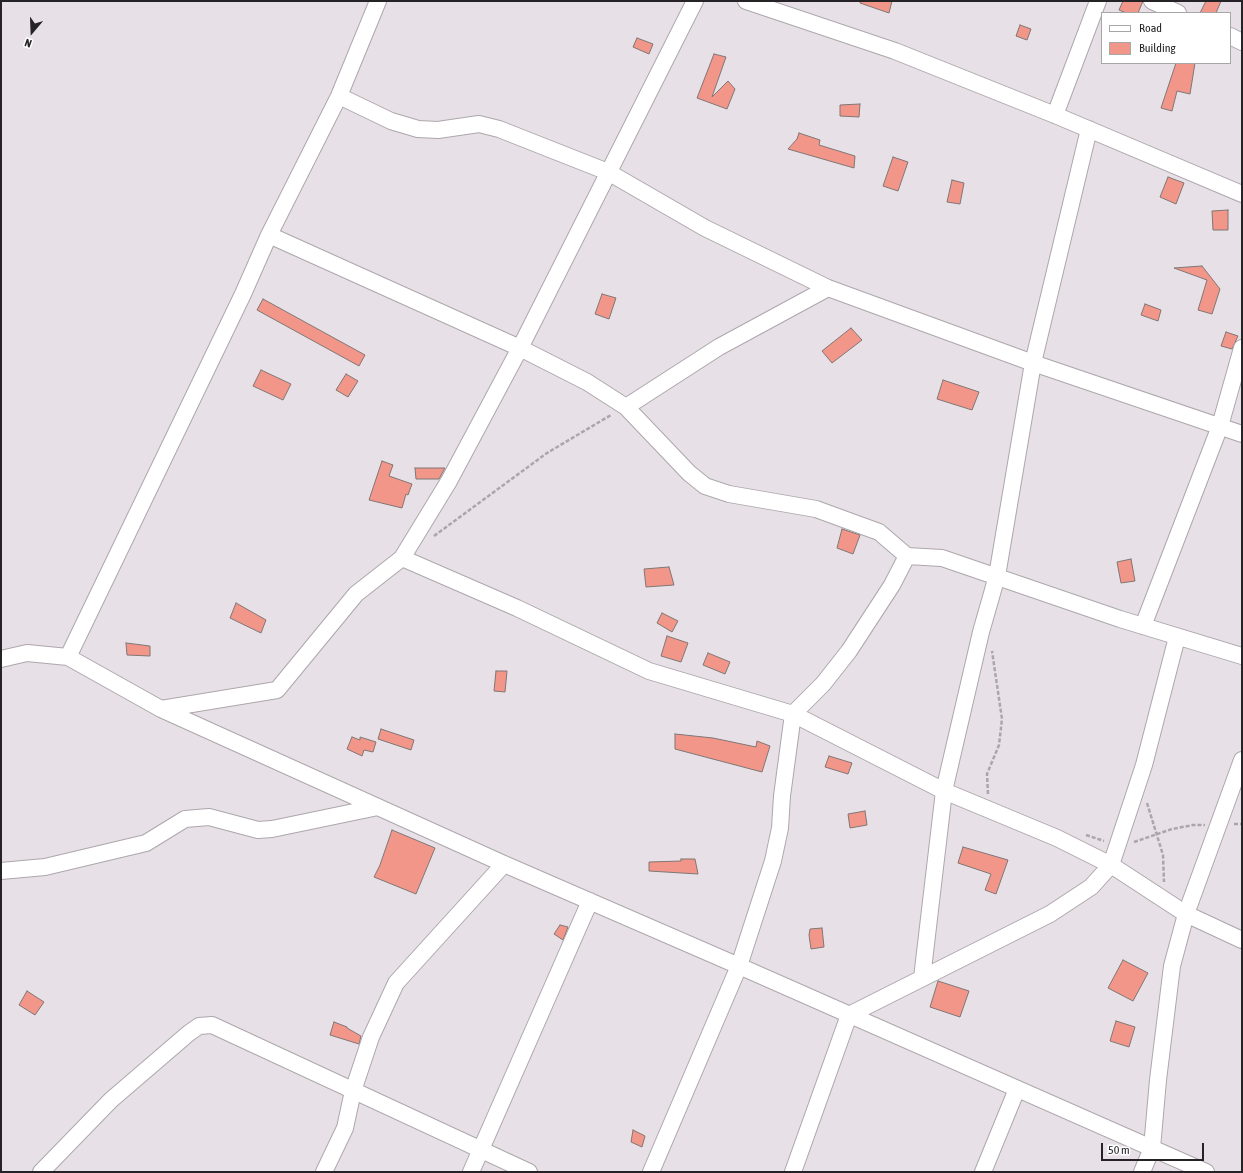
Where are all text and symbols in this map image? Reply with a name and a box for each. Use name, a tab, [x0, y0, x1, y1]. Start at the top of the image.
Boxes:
north arrow	[12, 12, 52, 52]
legend	[1101, 12, 1231, 64]
text: Road	[1139, 21, 1162, 35]
text: N	[23, 37, 33, 50]
text: Building	[1139, 41, 1176, 55]
scale bar	[1103, 1135, 1206, 1161]
text: 50 m	[1108, 1143, 1130, 1157]

